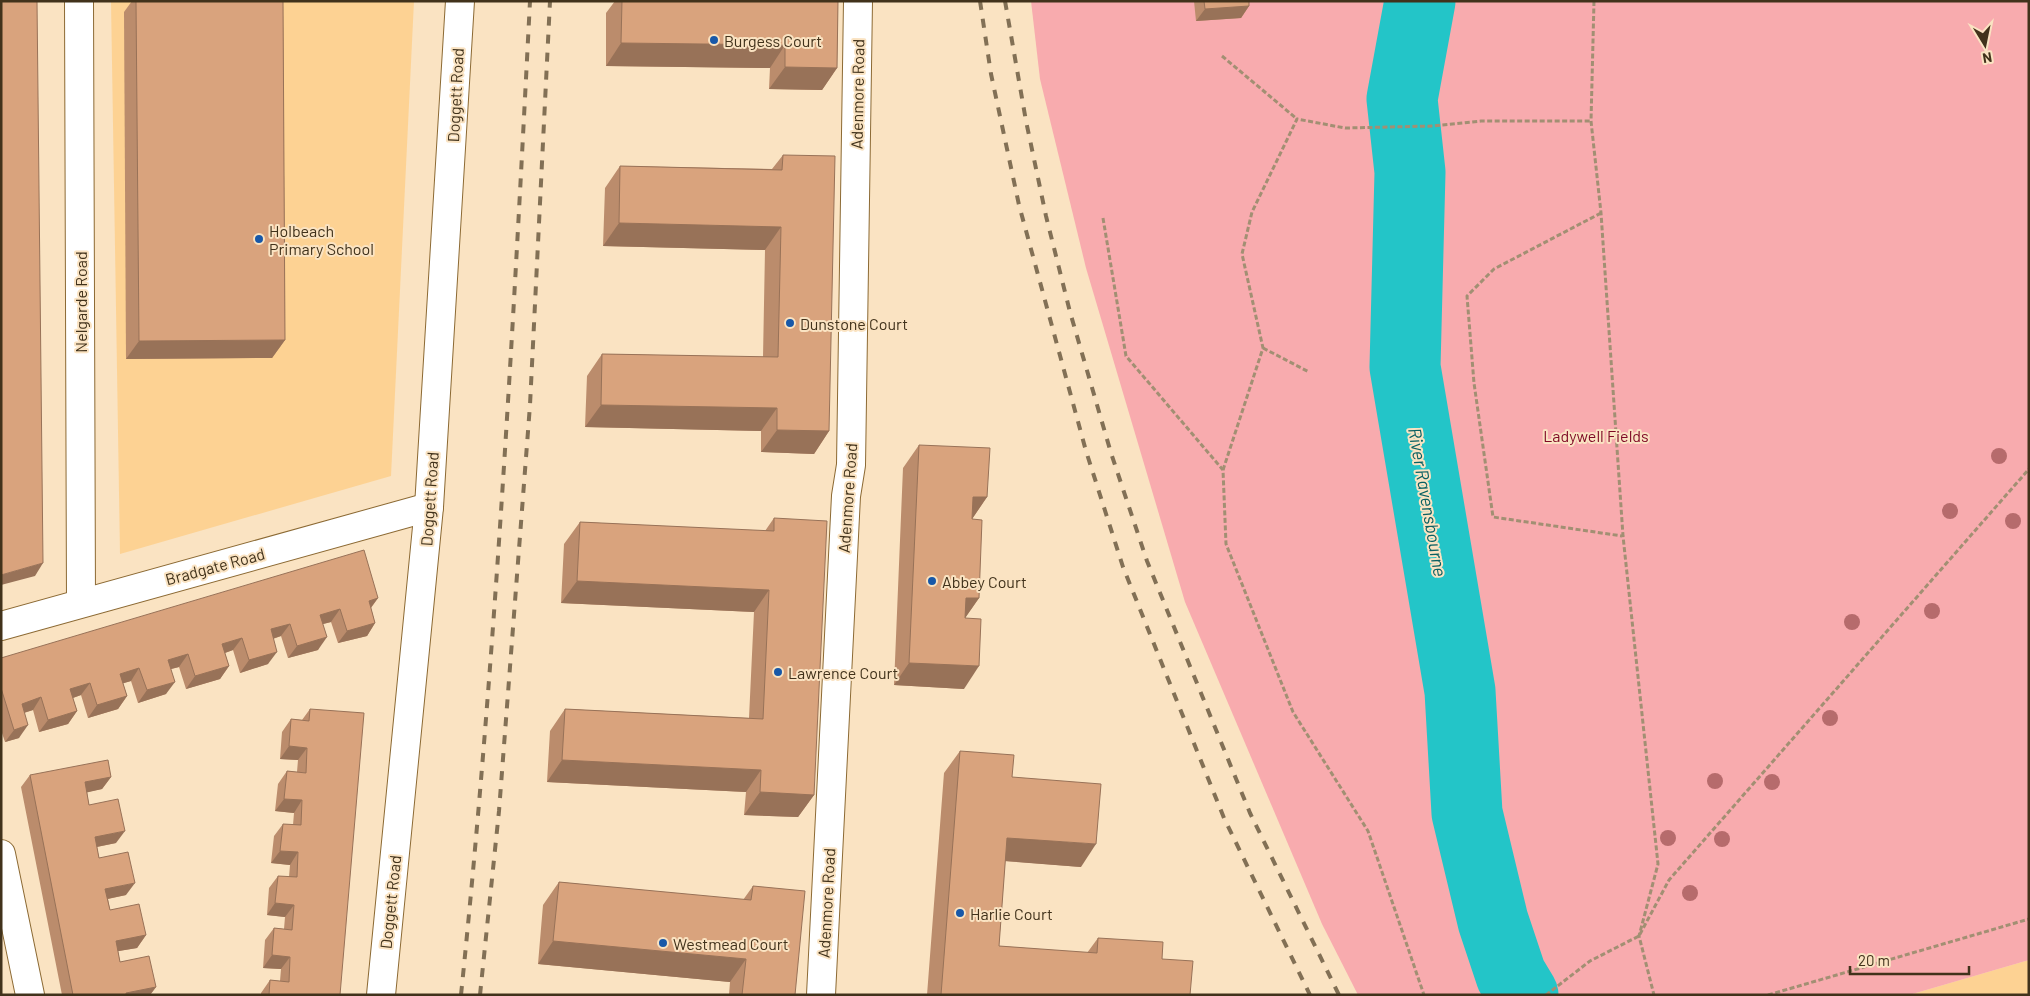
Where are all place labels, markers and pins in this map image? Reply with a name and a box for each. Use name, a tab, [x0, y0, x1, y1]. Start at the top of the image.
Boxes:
place label: Burgess Court	[724, 31, 822, 50]
marker: Burgess Court	[708, 34, 720, 46]
place label: Holbeach Primary School	[269, 221, 374, 258]
marker: Holbeach Primary School	[253, 233, 265, 245]
place label: Dunstone Court	[800, 314, 908, 333]
marker: Dunstone Court	[784, 317, 796, 329]
place label: Abbey Court	[942, 572, 1027, 591]
marker: Abbey Court	[926, 575, 938, 587]
place label: Lawrence Court	[788, 663, 898, 682]
marker: Lawrence Court	[772, 666, 784, 678]
place label: Harlie Court	[970, 904, 1053, 923]
marker: Harlie Court	[954, 907, 966, 919]
place label: Westmead Court	[673, 934, 789, 953]
marker: Westmead Court	[657, 937, 669, 949]

